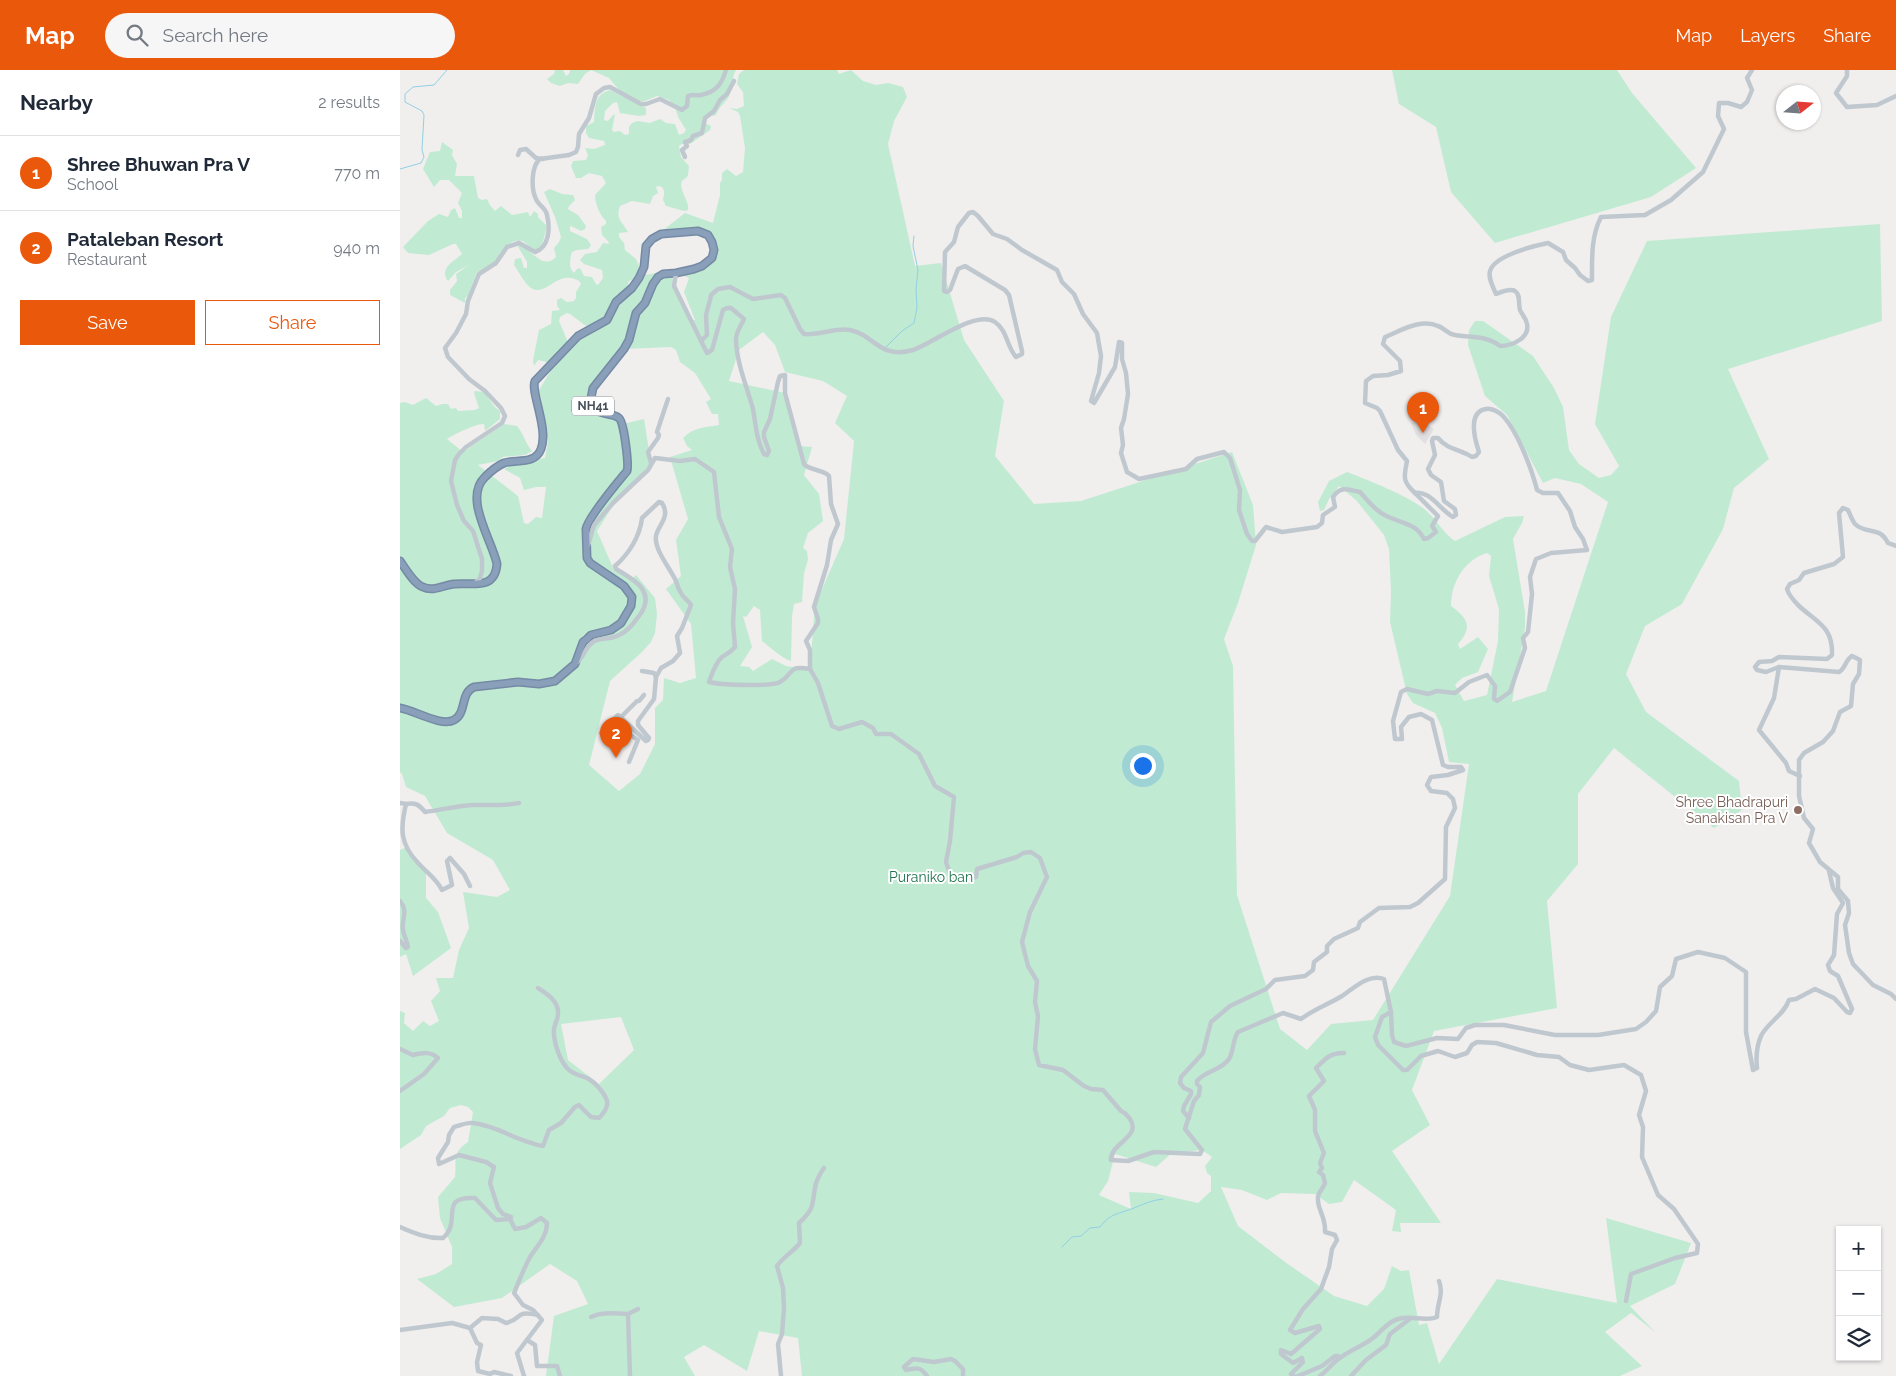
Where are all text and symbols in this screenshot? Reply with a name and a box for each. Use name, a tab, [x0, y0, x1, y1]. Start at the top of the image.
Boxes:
search box	[105, 13, 455, 58]
text: Map	[25, 21, 75, 50]
icon: search	[123, 21, 151, 49]
text: Search here	[163, 24, 268, 46]
text: Map	[1676, 25, 1712, 46]
text: Layers	[1740, 25, 1795, 46]
text: Share	[1823, 25, 1871, 46]
north arrow	[1776, 85, 1821, 130]
text: Nearby	[20, 90, 93, 115]
text: 2 results	[318, 93, 380, 112]
text: Shree Bhuwan Pra V	[67, 153, 250, 175]
text: 1	[32, 164, 40, 183]
text: 770 m	[334, 164, 380, 183]
text: School	[67, 175, 118, 194]
text: Pataleban Resort	[67, 228, 223, 250]
text: 2	[31, 239, 41, 258]
text: 940 m	[333, 239, 380, 258]
text: Restaurant	[67, 250, 147, 269]
button: Save	[20, 300, 195, 345]
button: Share	[205, 300, 380, 345]
pin: 1	[1407, 392, 1439, 433]
road number: NH41	[572, 396, 614, 416]
pin: 2	[600, 717, 632, 758]
your location	[1130, 753, 1156, 779]
place label: Shree Bhadrapuri Sanakisan Pra V	[1675, 794, 1788, 826]
marker: Shree Bhadrapuri Sanakisan Pra V	[1792, 804, 1804, 816]
park label: Puraniko ban	[889, 869, 973, 885]
map controls	[1836, 1226, 1881, 1361]
button: +	[1836, 1226, 1881, 1271]
button: −	[1836, 1271, 1881, 1316]
button: layers	[1836, 1316, 1881, 1361]

